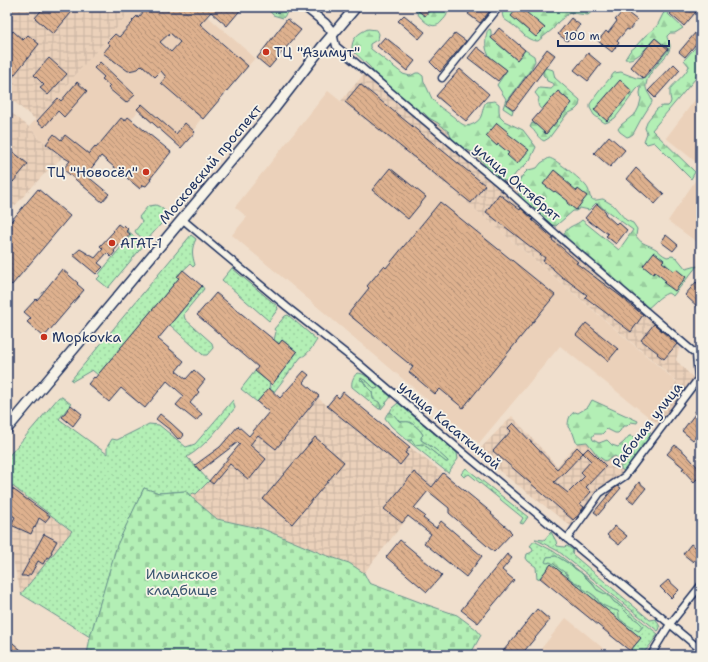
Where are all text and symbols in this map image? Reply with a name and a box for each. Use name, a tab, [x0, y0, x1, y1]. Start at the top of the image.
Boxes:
scale bar	[558, 22, 669, 48]
text: 100 m	[564, 28, 600, 44]
place label: ТЦ "Азимут"	[274, 43, 360, 61]
marker: ТЦ "Азимут"	[261, 47, 271, 57]
street label: Московский проспект	[155, 100, 266, 227]
street label: улица Октябрят	[470, 139, 565, 226]
place label: ТЦ "Новосёл"	[47, 163, 138, 181]
marker: ТЦ "Новосёл"	[141, 167, 151, 177]
place label: АГАТ-1	[120, 234, 162, 252]
marker: АГАТ-1	[107, 238, 117, 248]
place label: Mopkovka	[52, 328, 121, 346]
marker: Mopkovka	[39, 332, 49, 342]
street label: улица Касаткиной	[395, 377, 505, 473]
street label: Рабочая улица	[608, 378, 686, 471]
park label: Ильинское кладбище	[146, 565, 218, 599]

